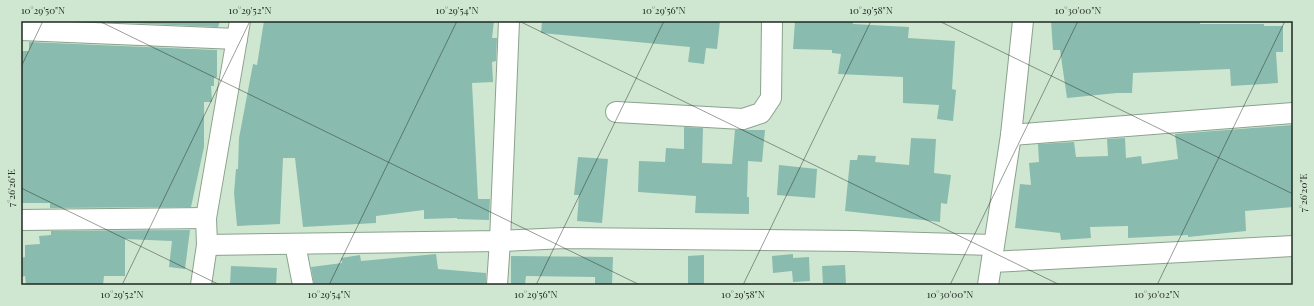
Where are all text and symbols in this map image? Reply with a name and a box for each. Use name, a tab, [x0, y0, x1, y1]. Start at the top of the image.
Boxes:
text: 10°29'50"N	[21, 3, 65, 17]
text: 10°29'52"N	[229, 3, 272, 17]
text: 10°29'54"N	[435, 3, 479, 17]
text: 10°29'56"N	[642, 3, 686, 17]
text: 10°29'58"N	[849, 3, 893, 17]
text: 10°30'00"N	[1055, 3, 1101, 17]
text: 7°26'26"E	[4, 169, 18, 207]
text: 7°26'20"E	[1296, 174, 1310, 212]
text: 10°29'52"N	[101, 287, 144, 301]
text: 10°29'54"N	[307, 287, 351, 301]
text: 10°29'56"N	[514, 287, 558, 301]
text: 10°29'58"N	[721, 287, 765, 301]
text: 10°30'00"N	[927, 287, 973, 301]
text: 10°30'02"N	[1134, 287, 1180, 301]

